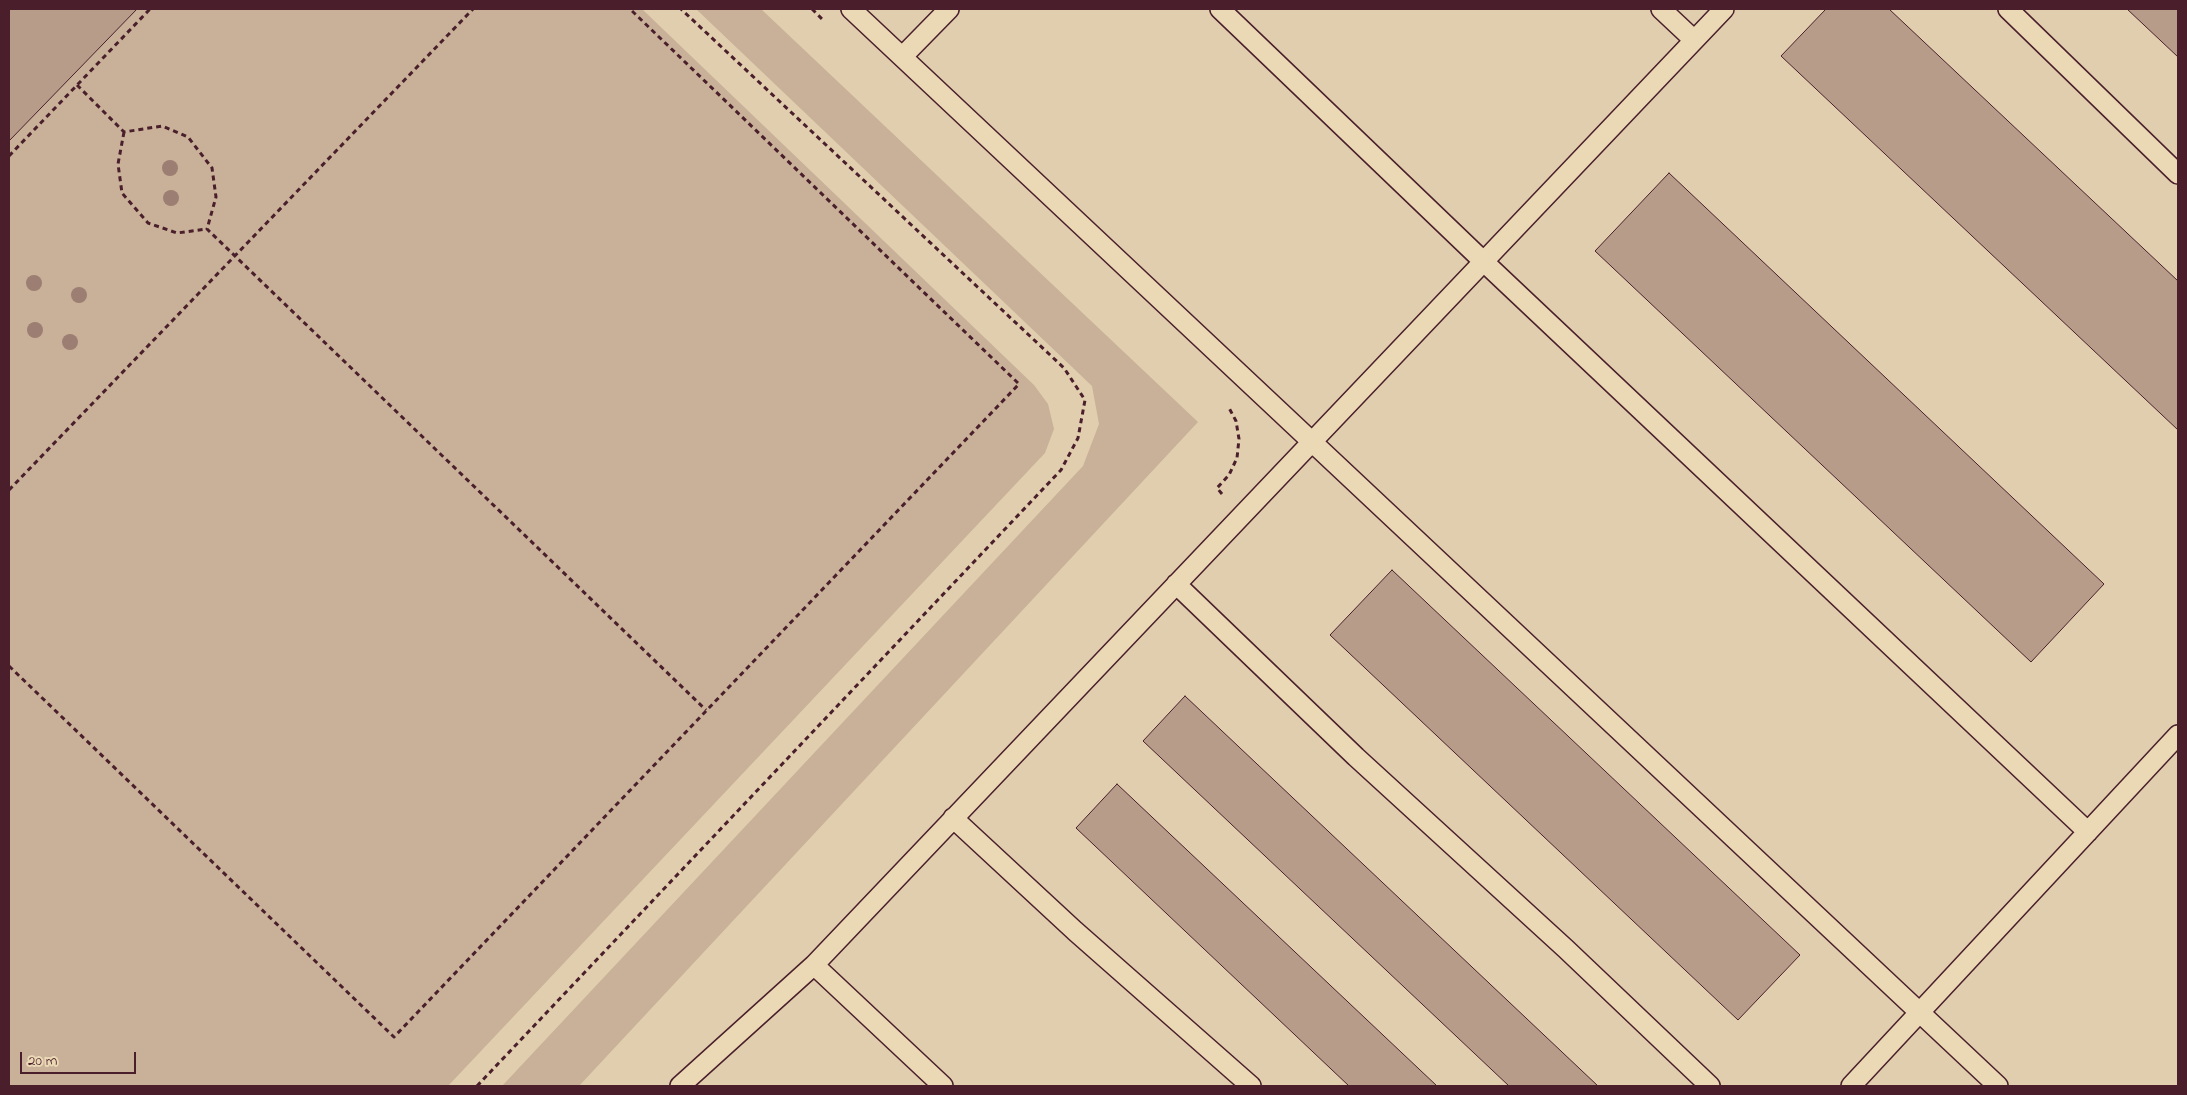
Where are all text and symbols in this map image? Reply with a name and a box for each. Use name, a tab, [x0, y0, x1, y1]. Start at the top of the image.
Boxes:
scale bar	[22, 1042, 139, 1074]
text: 20 m	[28, 1050, 57, 1072]

